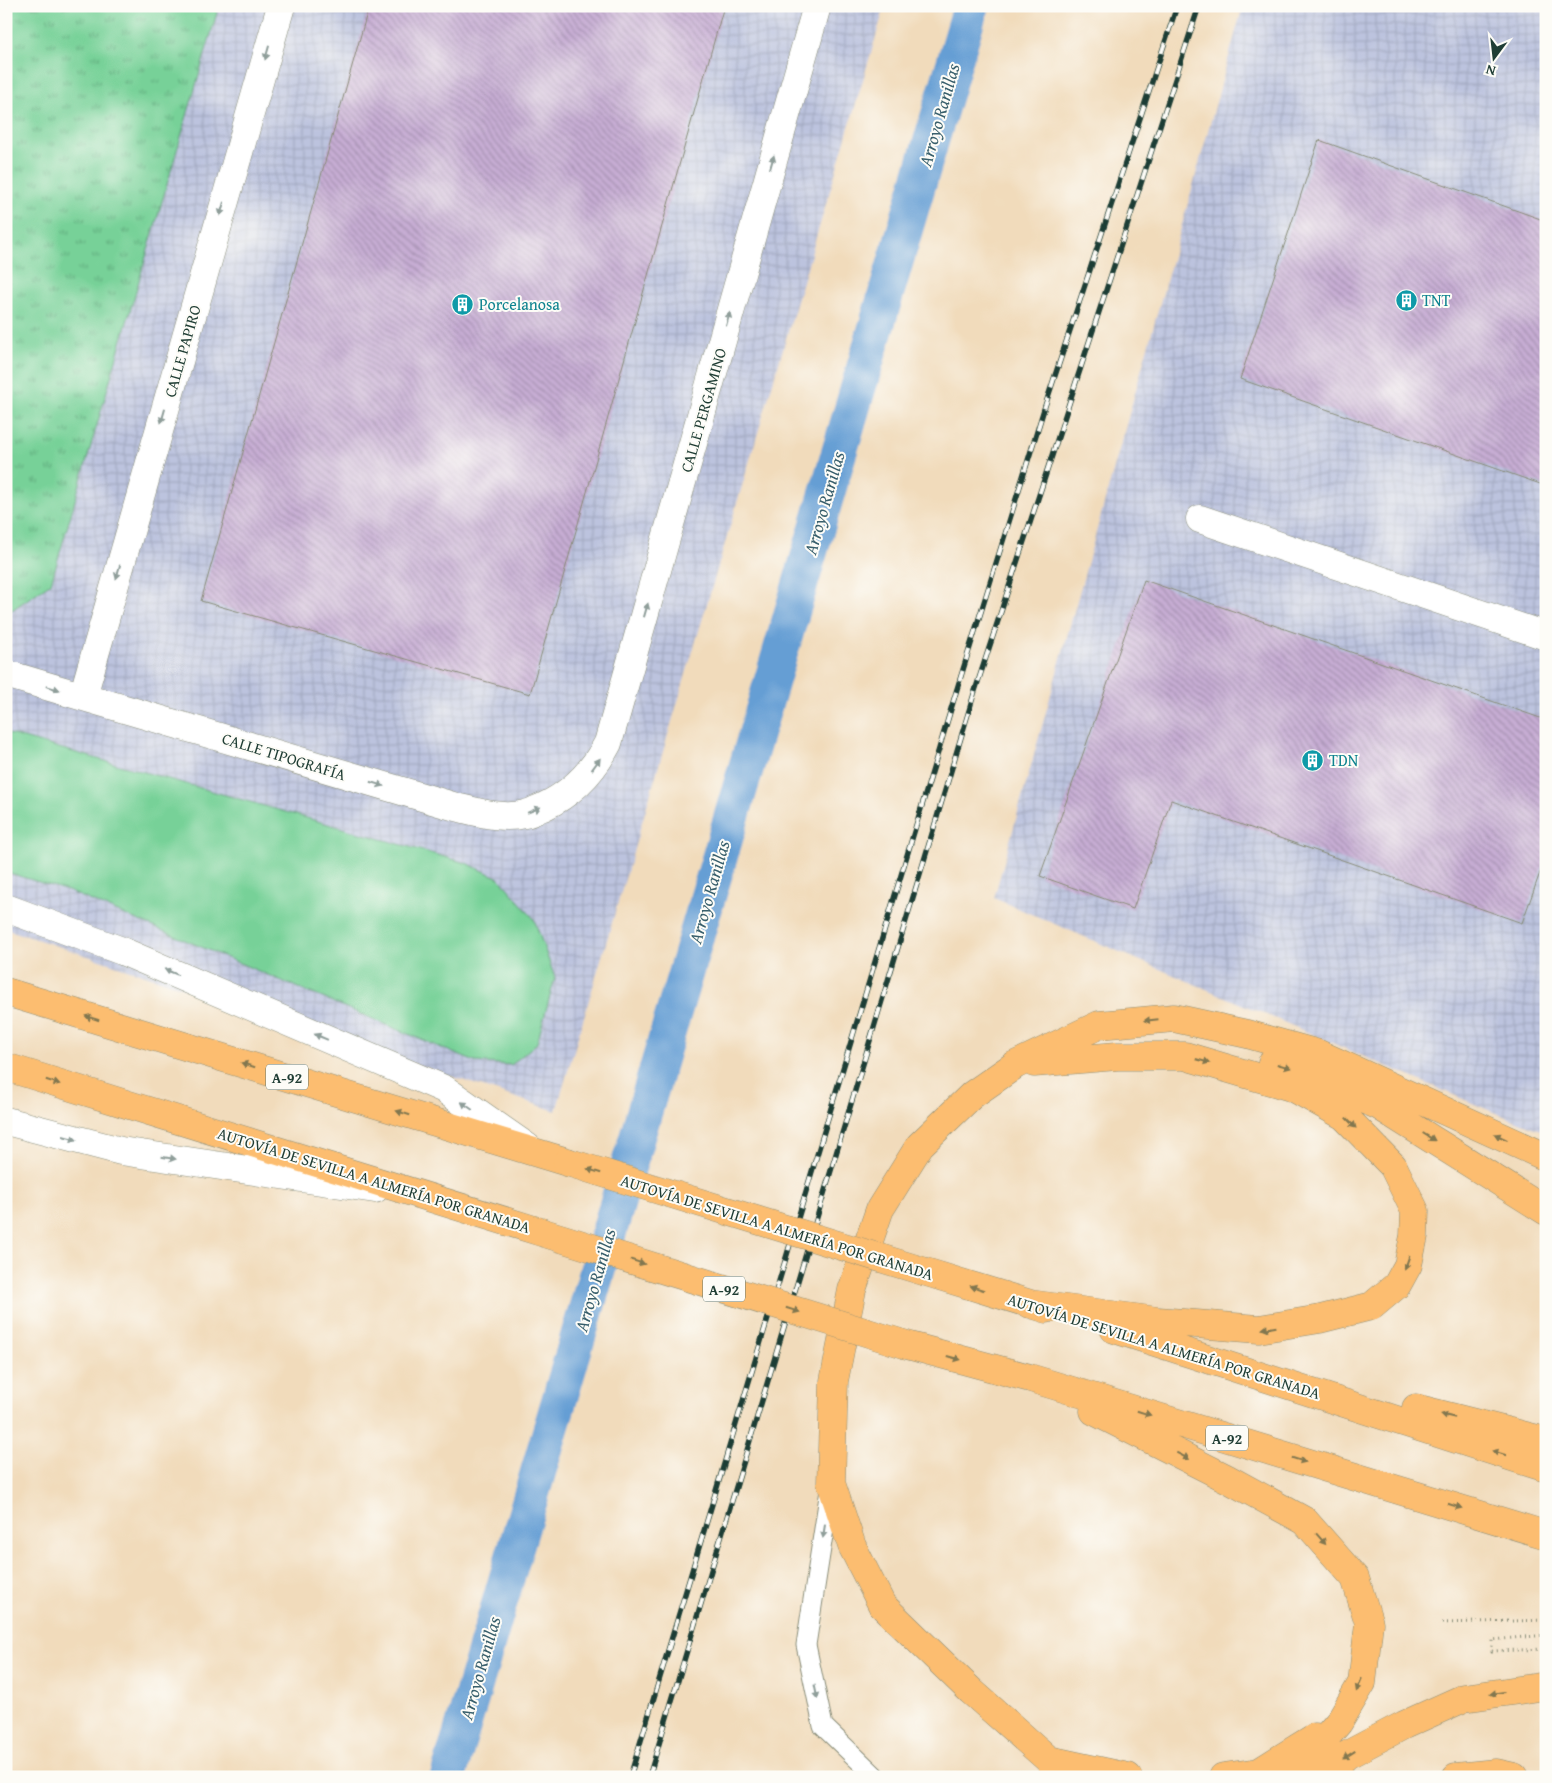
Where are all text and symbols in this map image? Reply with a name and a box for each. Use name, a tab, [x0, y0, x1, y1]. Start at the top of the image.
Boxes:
north arrow	[1470, 32, 1520, 82]
one-way arrow	[263, 46, 271, 61]
water label: Arroyo Ranillas	[911, 60, 967, 171]
text: N	[1483, 60, 1498, 81]
one-way arrow	[769, 155, 777, 170]
one-way arrow	[218, 202, 226, 217]
building icon: TNT	[1394, 288, 1418, 312]
place label: TNT	[1422, 288, 1450, 312]
building icon: Porcelanosa	[451, 292, 475, 316]
place label: Porcelanosa	[479, 292, 560, 316]
street label: CALLE PAPIRO	[157, 302, 207, 400]
one-way arrow	[725, 311, 733, 326]
street label: CALLE PERGAMINO	[674, 345, 732, 475]
one-way arrow	[159, 408, 167, 423]
water label: Arroyo Ranillas	[796, 448, 852, 559]
one-way arrow	[114, 565, 122, 580]
one-way arrow	[642, 602, 650, 618]
one-way arrow	[46, 684, 61, 692]
street label: CALLE TIPOGRAFÍA	[219, 726, 349, 786]
building icon: TDN	[1301, 748, 1325, 772]
place label: TDN	[1329, 748, 1359, 772]
one-way arrow	[591, 757, 601, 771]
one-way arrow	[369, 780, 384, 788]
one-way arrow	[527, 806, 541, 814]
water label: Arroyo Ranillas	[681, 837, 737, 948]
one-way arrow	[164, 968, 179, 976]
one-way arrow	[85, 1014, 100, 1021]
one-way arrow	[1143, 1016, 1159, 1024]
one-way arrow	[314, 1032, 328, 1040]
one-way arrow	[1195, 1058, 1210, 1066]
one-way arrow	[240, 1061, 255, 1069]
one-way arrow	[1277, 1063, 1292, 1071]
road number: A-92	[266, 1064, 308, 1090]
one-way arrow	[45, 1078, 60, 1086]
one-way arrow	[460, 1101, 474, 1111]
one-way arrow	[395, 1108, 410, 1116]
one-way arrow	[1345, 1117, 1357, 1129]
street label: AUTOVÍA DE SEVILLA A ALMERÍA POR GRANADA	[215, 1121, 534, 1239]
one-way arrow	[1494, 1132, 1508, 1140]
one-way arrow	[1423, 1133, 1436, 1142]
one-way arrow	[63, 1134, 78, 1142]
one-way arrow	[161, 1155, 177, 1163]
one-way arrow	[587, 1166, 602, 1174]
street label: AUTOVÍA DE SEVILLA A ALMERÍA POR GRANADA	[618, 1168, 937, 1286]
water label: Arroyo Ranillas	[567, 1225, 623, 1336]
one-way arrow	[1403, 1255, 1411, 1270]
one-way arrow	[631, 1258, 646, 1266]
road number: A-92	[703, 1276, 745, 1302]
one-way arrow	[970, 1283, 985, 1291]
street label: AUTOVÍA DE SEVILLA A ALMERÍA POR GRANADA	[1005, 1287, 1324, 1405]
one-way arrow	[786, 1307, 801, 1314]
one-way arrow	[1261, 1324, 1277, 1332]
one-way arrow	[946, 1354, 961, 1362]
one-way arrow	[1136, 1409, 1151, 1417]
one-way arrow	[1440, 1412, 1455, 1420]
road number: A-92	[1206, 1426, 1248, 1450]
one-way arrow	[1492, 1449, 1507, 1456]
one-way arrow	[1175, 1452, 1190, 1460]
one-way arrow	[1292, 1456, 1307, 1464]
one-way arrow	[1447, 1503, 1462, 1511]
one-way arrow	[820, 1524, 828, 1540]
one-way arrow	[1315, 1533, 1326, 1545]
water label: Arroyo Ranillas	[452, 1613, 508, 1724]
one-way arrow	[1355, 1678, 1363, 1693]
one-way arrow	[812, 1684, 820, 1699]
one-way arrow	[1489, 1689, 1505, 1697]
one-way arrow	[1342, 1750, 1356, 1760]

